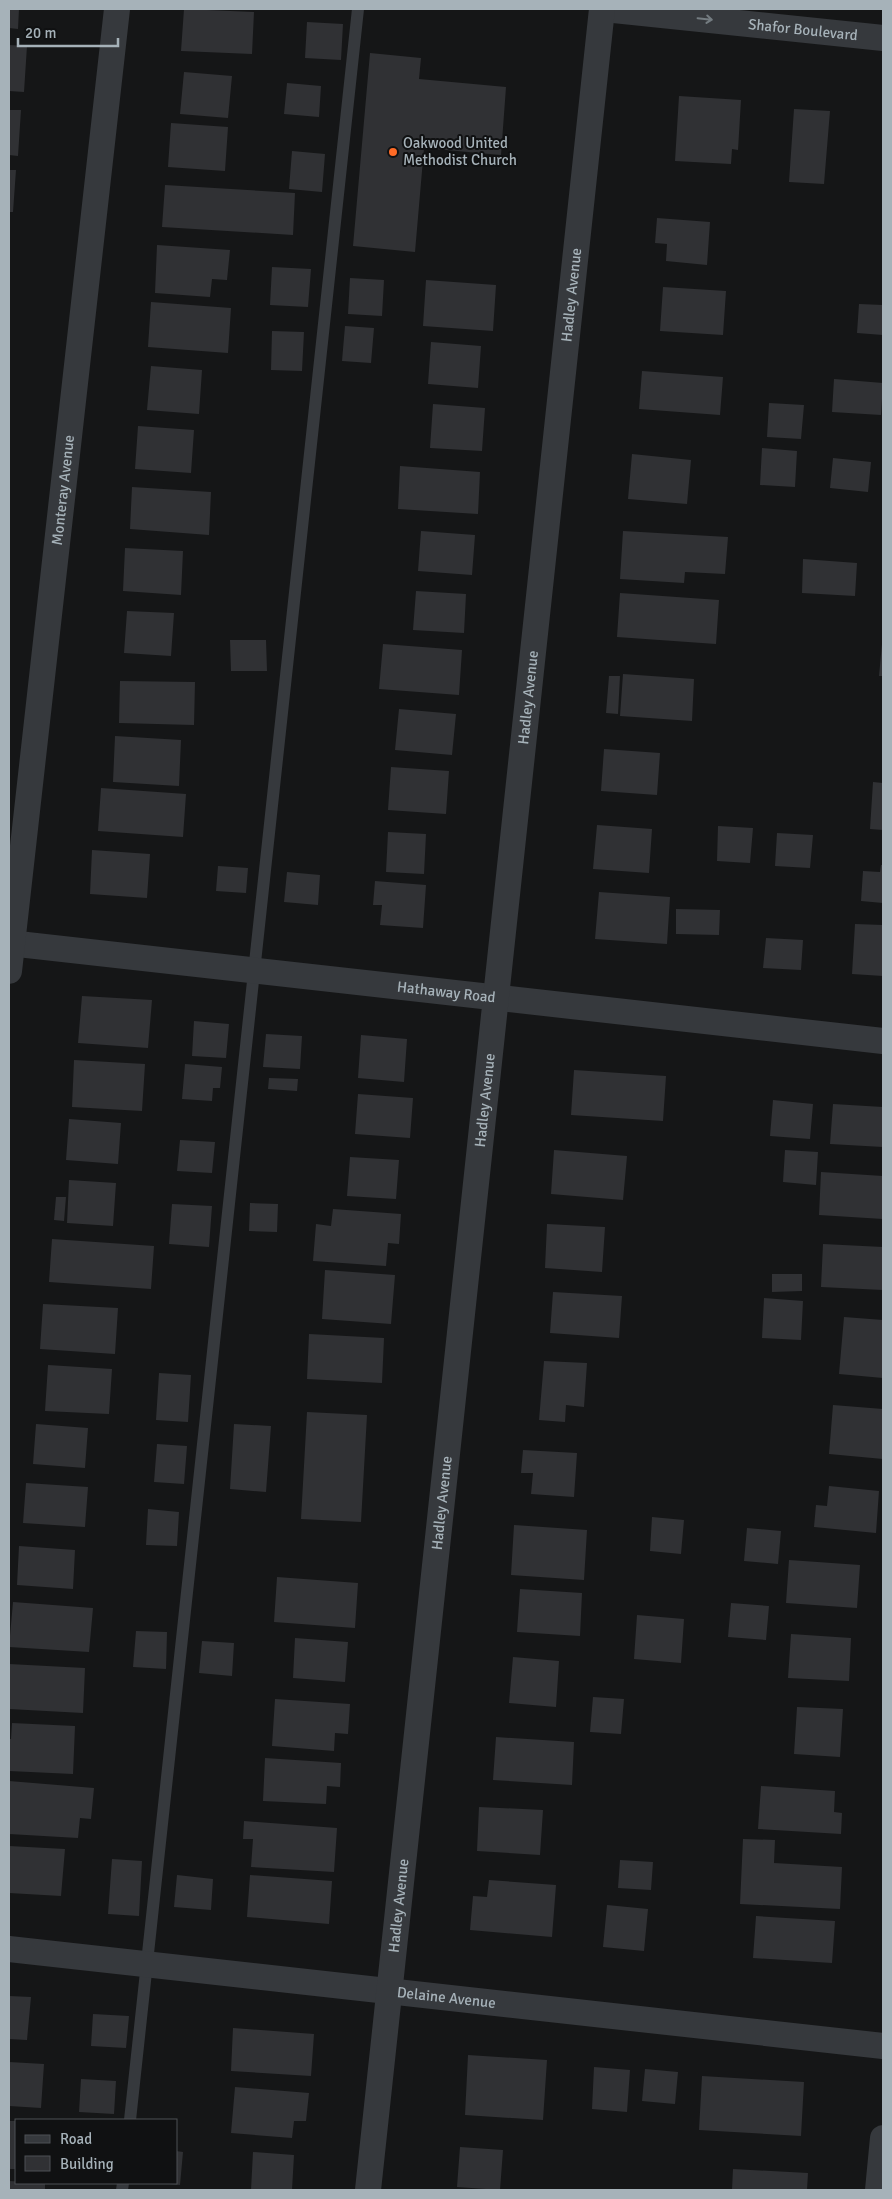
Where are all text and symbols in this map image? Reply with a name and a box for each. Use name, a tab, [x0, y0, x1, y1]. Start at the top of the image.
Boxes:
scale bar	[18, 15, 118, 47]
one-way arrow	[697, 15, 713, 24]
street label: Shafor Boulevard	[747, 15, 859, 44]
text: 20 m	[25, 24, 56, 42]
place label: Oakwood United Methodist Church	[403, 134, 517, 169]
marker: Oakwood United Methodist Church	[387, 146, 399, 158]
street label: Hadley Avenue	[557, 247, 585, 343]
street label: Monteray Avenue	[48, 434, 78, 546]
street label: Hadley Avenue	[514, 650, 542, 746]
street label: Hathaway Road	[396, 978, 497, 1006]
street label: Hadley Avenue	[471, 1052, 499, 1148]
street label: Hadley Avenue	[428, 1455, 456, 1551]
street label: Hadley Avenue	[385, 1858, 412, 1954]
street label: Delaine Avenue	[396, 1983, 497, 2012]
legend	[15, 2119, 178, 2184]
text: Road	[60, 2130, 92, 2148]
text: Building	[60, 2155, 114, 2173]

